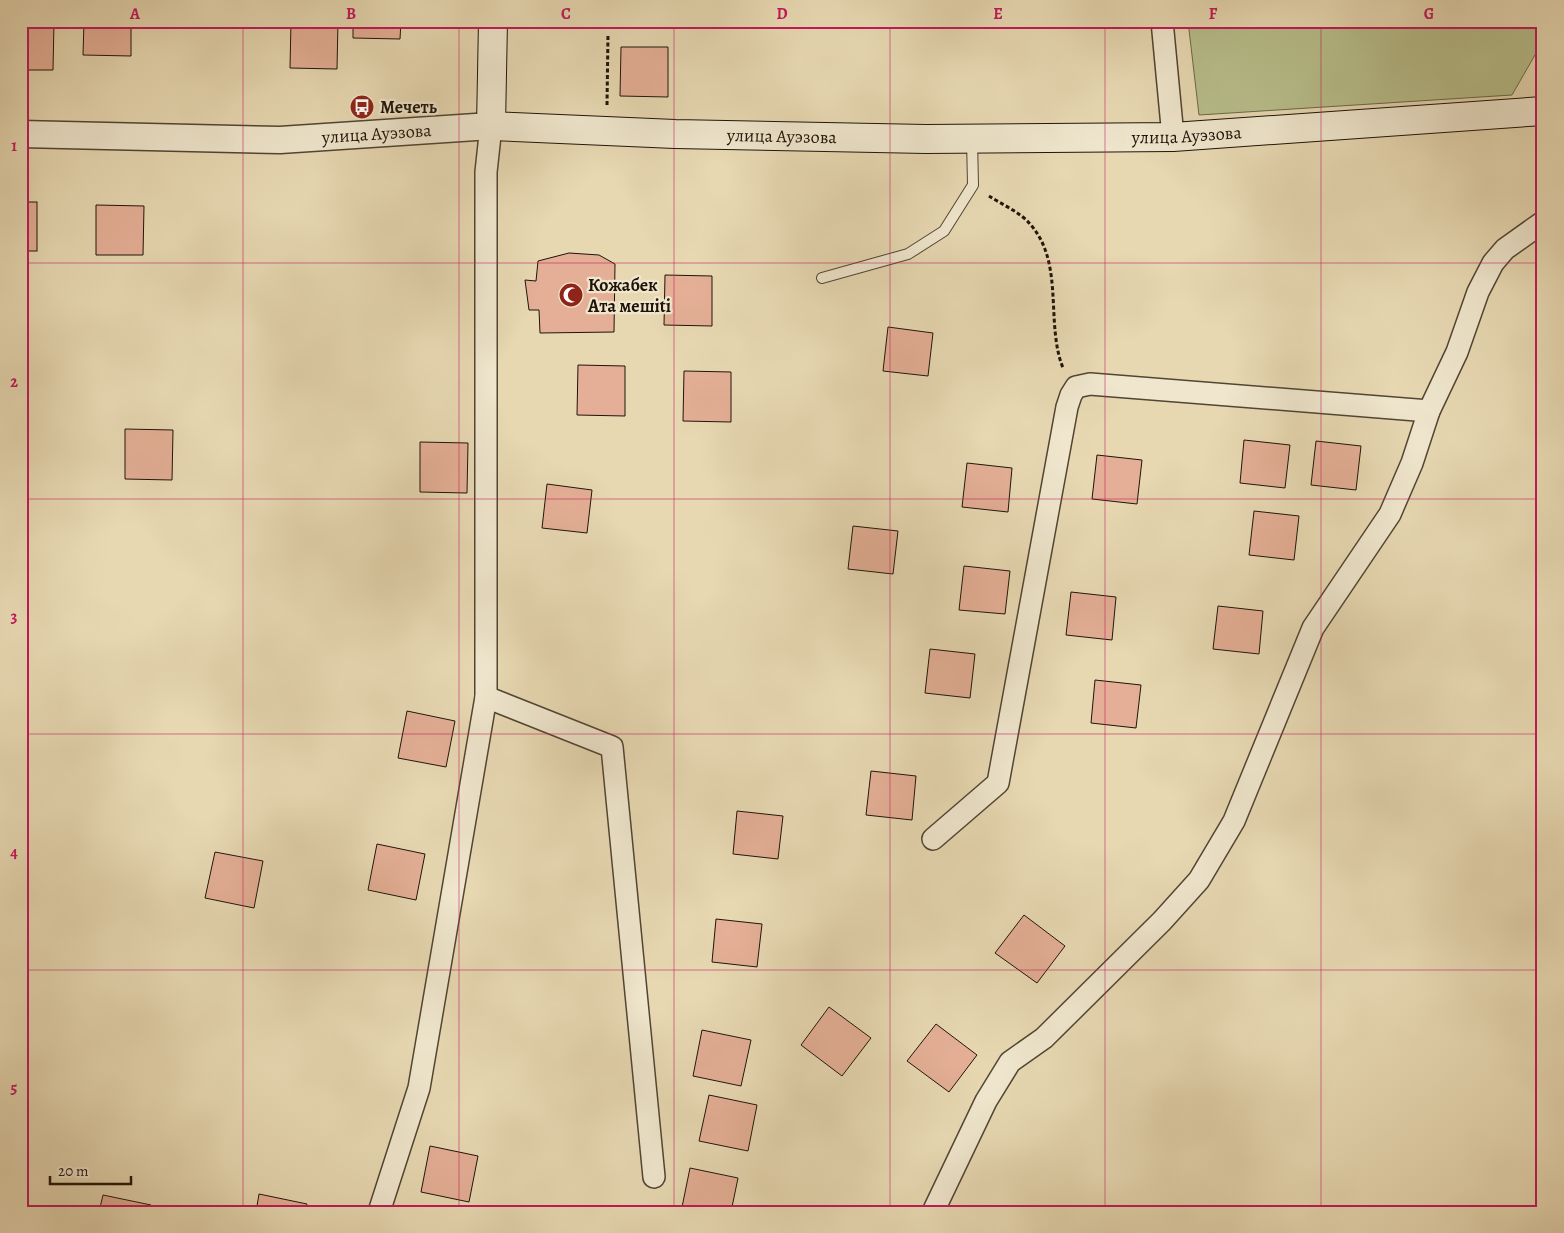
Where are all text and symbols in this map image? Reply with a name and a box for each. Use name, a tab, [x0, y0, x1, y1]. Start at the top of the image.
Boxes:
text: A	[129, 3, 141, 25]
text: B	[346, 3, 356, 25]
text: C	[561, 3, 571, 25]
text: D	[776, 3, 788, 25]
text: E	[993, 3, 1003, 25]
text: F	[1209, 3, 1218, 25]
text: G	[1424, 3, 1434, 25]
bus stop icon: Мечеть	[349, 94, 375, 120]
place label: Мечеть	[380, 95, 438, 119]
street label: улица Ауэзова	[320, 118, 433, 149]
street label: улица Ауэзова	[1131, 120, 1243, 149]
street label: улица Ауэзова	[726, 123, 838, 149]
text: 1	[11, 135, 17, 157]
place label: Кожабек Ата мешiti	[587, 273, 671, 318]
mosque icon: Кожабек Ата мешiti	[558, 282, 584, 308]
text: 2	[10, 371, 18, 393]
text: 3	[11, 606, 18, 628]
text: 4	[10, 842, 18, 864]
text: 5	[11, 1077, 18, 1099]
scale bar	[50, 1153, 131, 1185]
text: 20 m	[58, 1161, 89, 1181]

